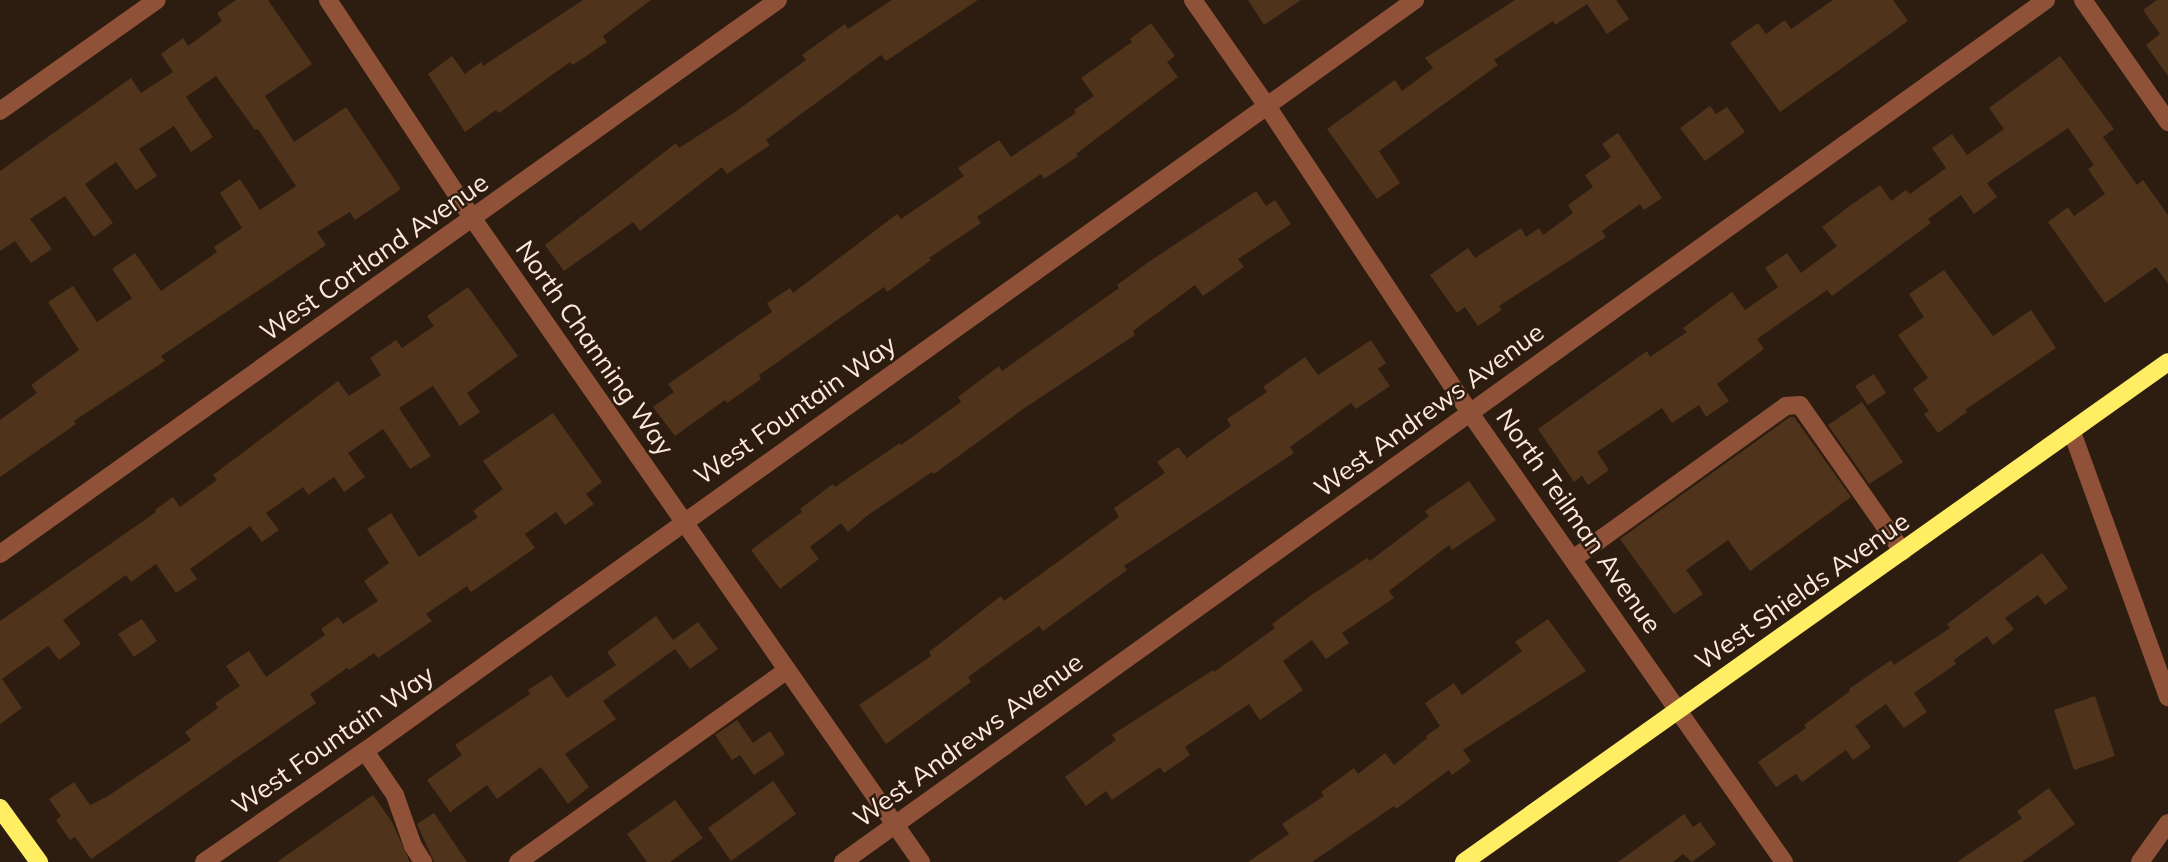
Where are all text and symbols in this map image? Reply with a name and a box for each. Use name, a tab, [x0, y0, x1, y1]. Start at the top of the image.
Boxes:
street label: West Cortland Avenue	[254, 166, 494, 348]
street label: North Channing Way	[509, 235, 681, 461]
street label: West Andrews Avenue	[1308, 316, 1550, 504]
street label: West Fountain Way	[688, 329, 902, 491]
street label: North Teilman Avenue	[1490, 403, 1668, 639]
street label: West Shields Avenue	[1689, 505, 1915, 677]
street label: West Andrews Avenue	[847, 646, 1089, 834]
street label: West Fountain Way	[226, 659, 440, 821]

